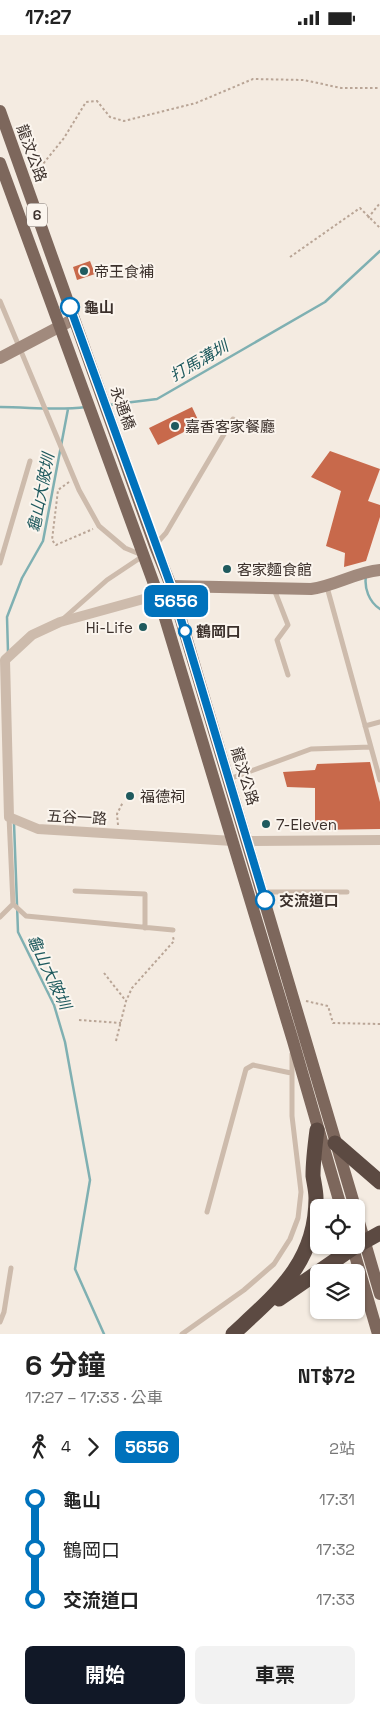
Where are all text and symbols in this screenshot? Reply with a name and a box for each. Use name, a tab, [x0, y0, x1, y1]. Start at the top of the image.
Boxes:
text: 17:27	[25, 5, 71, 30]
street label: 龍汶公路	[13, 122, 51, 184]
road number: 6	[27, 203, 47, 227]
place label: 帝王食補	[94, 262, 154, 281]
marker: 帝王食補	[78, 265, 90, 277]
marker: 龜山	[60, 297, 80, 317]
place label: 龜山	[84, 298, 114, 317]
water label: 打馬溝圳	[166, 335, 234, 386]
street label: 永通橋	[106, 384, 140, 432]
place label: 嘉香客家餐廳	[185, 417, 275, 436]
marker: 嘉香客家餐廳	[169, 420, 181, 432]
water label: 龜山大陂圳	[23, 450, 59, 534]
place label: 客家麵食館	[237, 560, 312, 579]
marker: 客家麵食館	[221, 563, 233, 575]
line badge: 5656	[141, 585, 211, 617]
text: 5656	[154, 589, 198, 612]
place label: Hi-Life	[86, 618, 133, 637]
marker: Hi-Life	[137, 621, 149, 633]
place label: 鶴岡口	[196, 622, 241, 641]
marker: 鶴岡口	[178, 624, 192, 638]
street label: 龍汶公路	[227, 745, 263, 807]
place label: 福德祠	[140, 787, 185, 806]
marker: 福德祠	[124, 790, 136, 802]
street label: 五谷一路	[47, 806, 107, 828]
place label: 7-Eleven	[276, 815, 337, 834]
marker: 7-Eleven	[260, 818, 272, 830]
marker: 交流道口	[255, 890, 275, 910]
place label: 交流道口	[279, 891, 339, 910]
water label: 龜山大陂圳	[23, 931, 76, 1014]
map controls	[310, 1199, 365, 1319]
button: locate	[310, 1199, 365, 1254]
button: layers	[310, 1264, 365, 1319]
text: 6 分鐘	[25, 1347, 105, 1383]
text: NT$72	[298, 1364, 355, 1389]
text: 17:27 – 17:33 · 公車	[25, 1387, 163, 1408]
icon: walk	[25, 1433, 53, 1461]
icon: forward	[79, 1433, 107, 1461]
text: 5656	[125, 1435, 169, 1458]
text: 4	[61, 1436, 71, 1457]
text: 2站	[329, 1438, 355, 1459]
text: 龜山	[63, 1488, 101, 1513]
text: 17:31	[319, 1489, 355, 1510]
text: 鶴岡口	[63, 1538, 120, 1563]
text: 17:32	[316, 1539, 355, 1560]
text: 交流道口	[63, 1588, 139, 1613]
text: 17:33	[316, 1589, 355, 1610]
button: 開始	[25, 1646, 185, 1704]
button: 車票	[195, 1646, 355, 1704]

